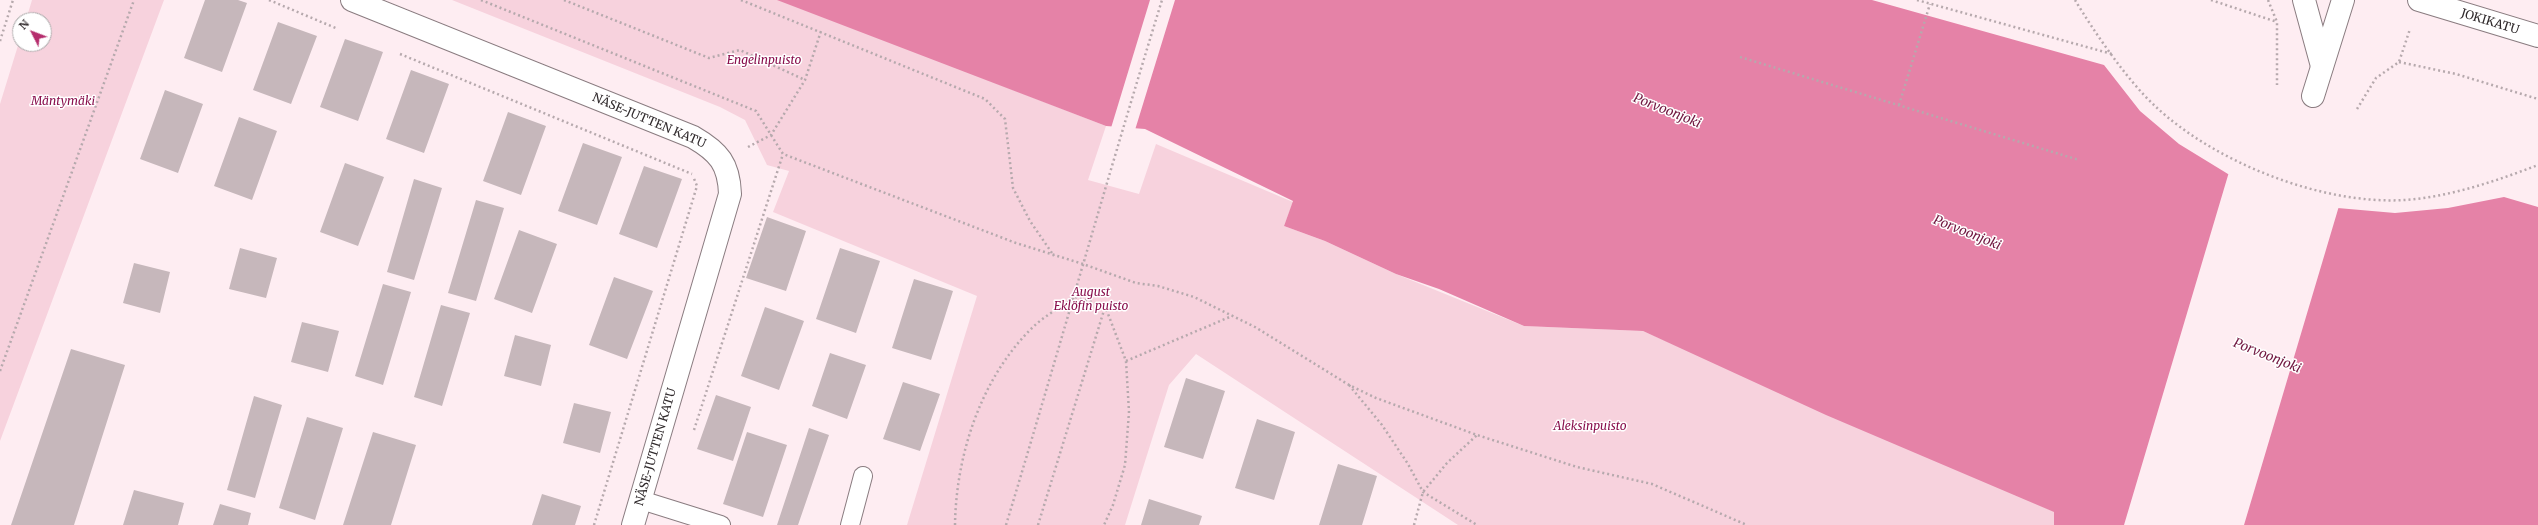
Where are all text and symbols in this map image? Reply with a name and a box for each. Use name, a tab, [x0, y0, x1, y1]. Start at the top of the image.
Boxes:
street label: JOKIKATU	[2459, 6, 2521, 38]
north arrow	[12, 12, 52, 52]
text: N	[16, 17, 32, 33]
park label: Engelinpuisto	[727, 54, 801, 68]
water label: Porvoonjoki	[1631, 90, 1703, 132]
street label: NÄSE-JUTTEN KATU	[590, 91, 708, 151]
park label: Mäntymäki	[31, 95, 95, 109]
water label: Porvoonjoki	[1931, 212, 2003, 254]
park label: August Eklöfin puisto	[1054, 286, 1128, 314]
water label: Porvoonjoki	[2231, 335, 2303, 377]
street label: NÄSE-JUTTEN KATU	[632, 386, 680, 508]
park label: Aleksinpuisto	[1554, 420, 1626, 434]

